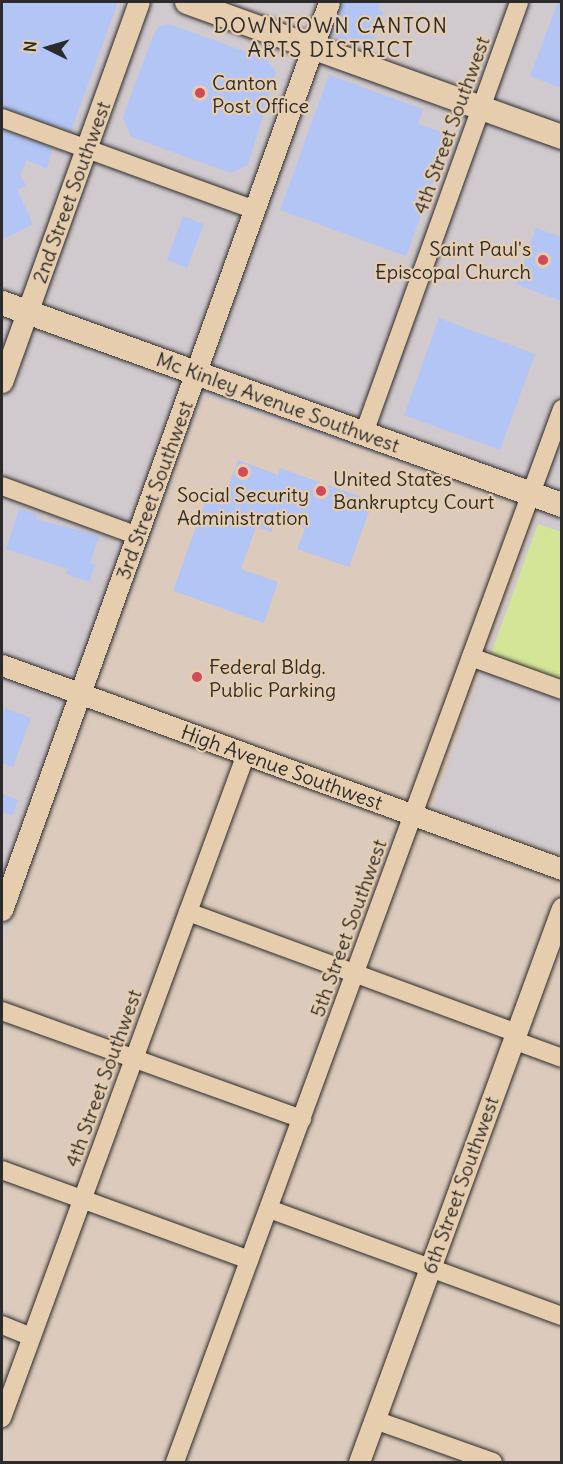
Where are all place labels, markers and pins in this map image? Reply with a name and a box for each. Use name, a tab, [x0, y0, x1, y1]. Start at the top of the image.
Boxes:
place label: Canton Post Office	[212, 70, 309, 117]
marker: Canton Post Office	[193, 86, 207, 100]
place label: Saint Paul's Episcopal Church	[375, 237, 531, 284]
marker: Saint Paul's Episcopal Church	[536, 253, 550, 267]
marker: Social Security Administration	[236, 465, 250, 479]
place label: United States Bankruptcy Court	[333, 467, 494, 514]
place label: Social Security Administration	[177, 482, 309, 529]
marker: United States Bankruptcy Court	[314, 484, 328, 498]
place label: Federal Bldg. Public Parking	[209, 654, 336, 701]
marker: Federal Bldg. Public Parking	[190, 670, 204, 684]

